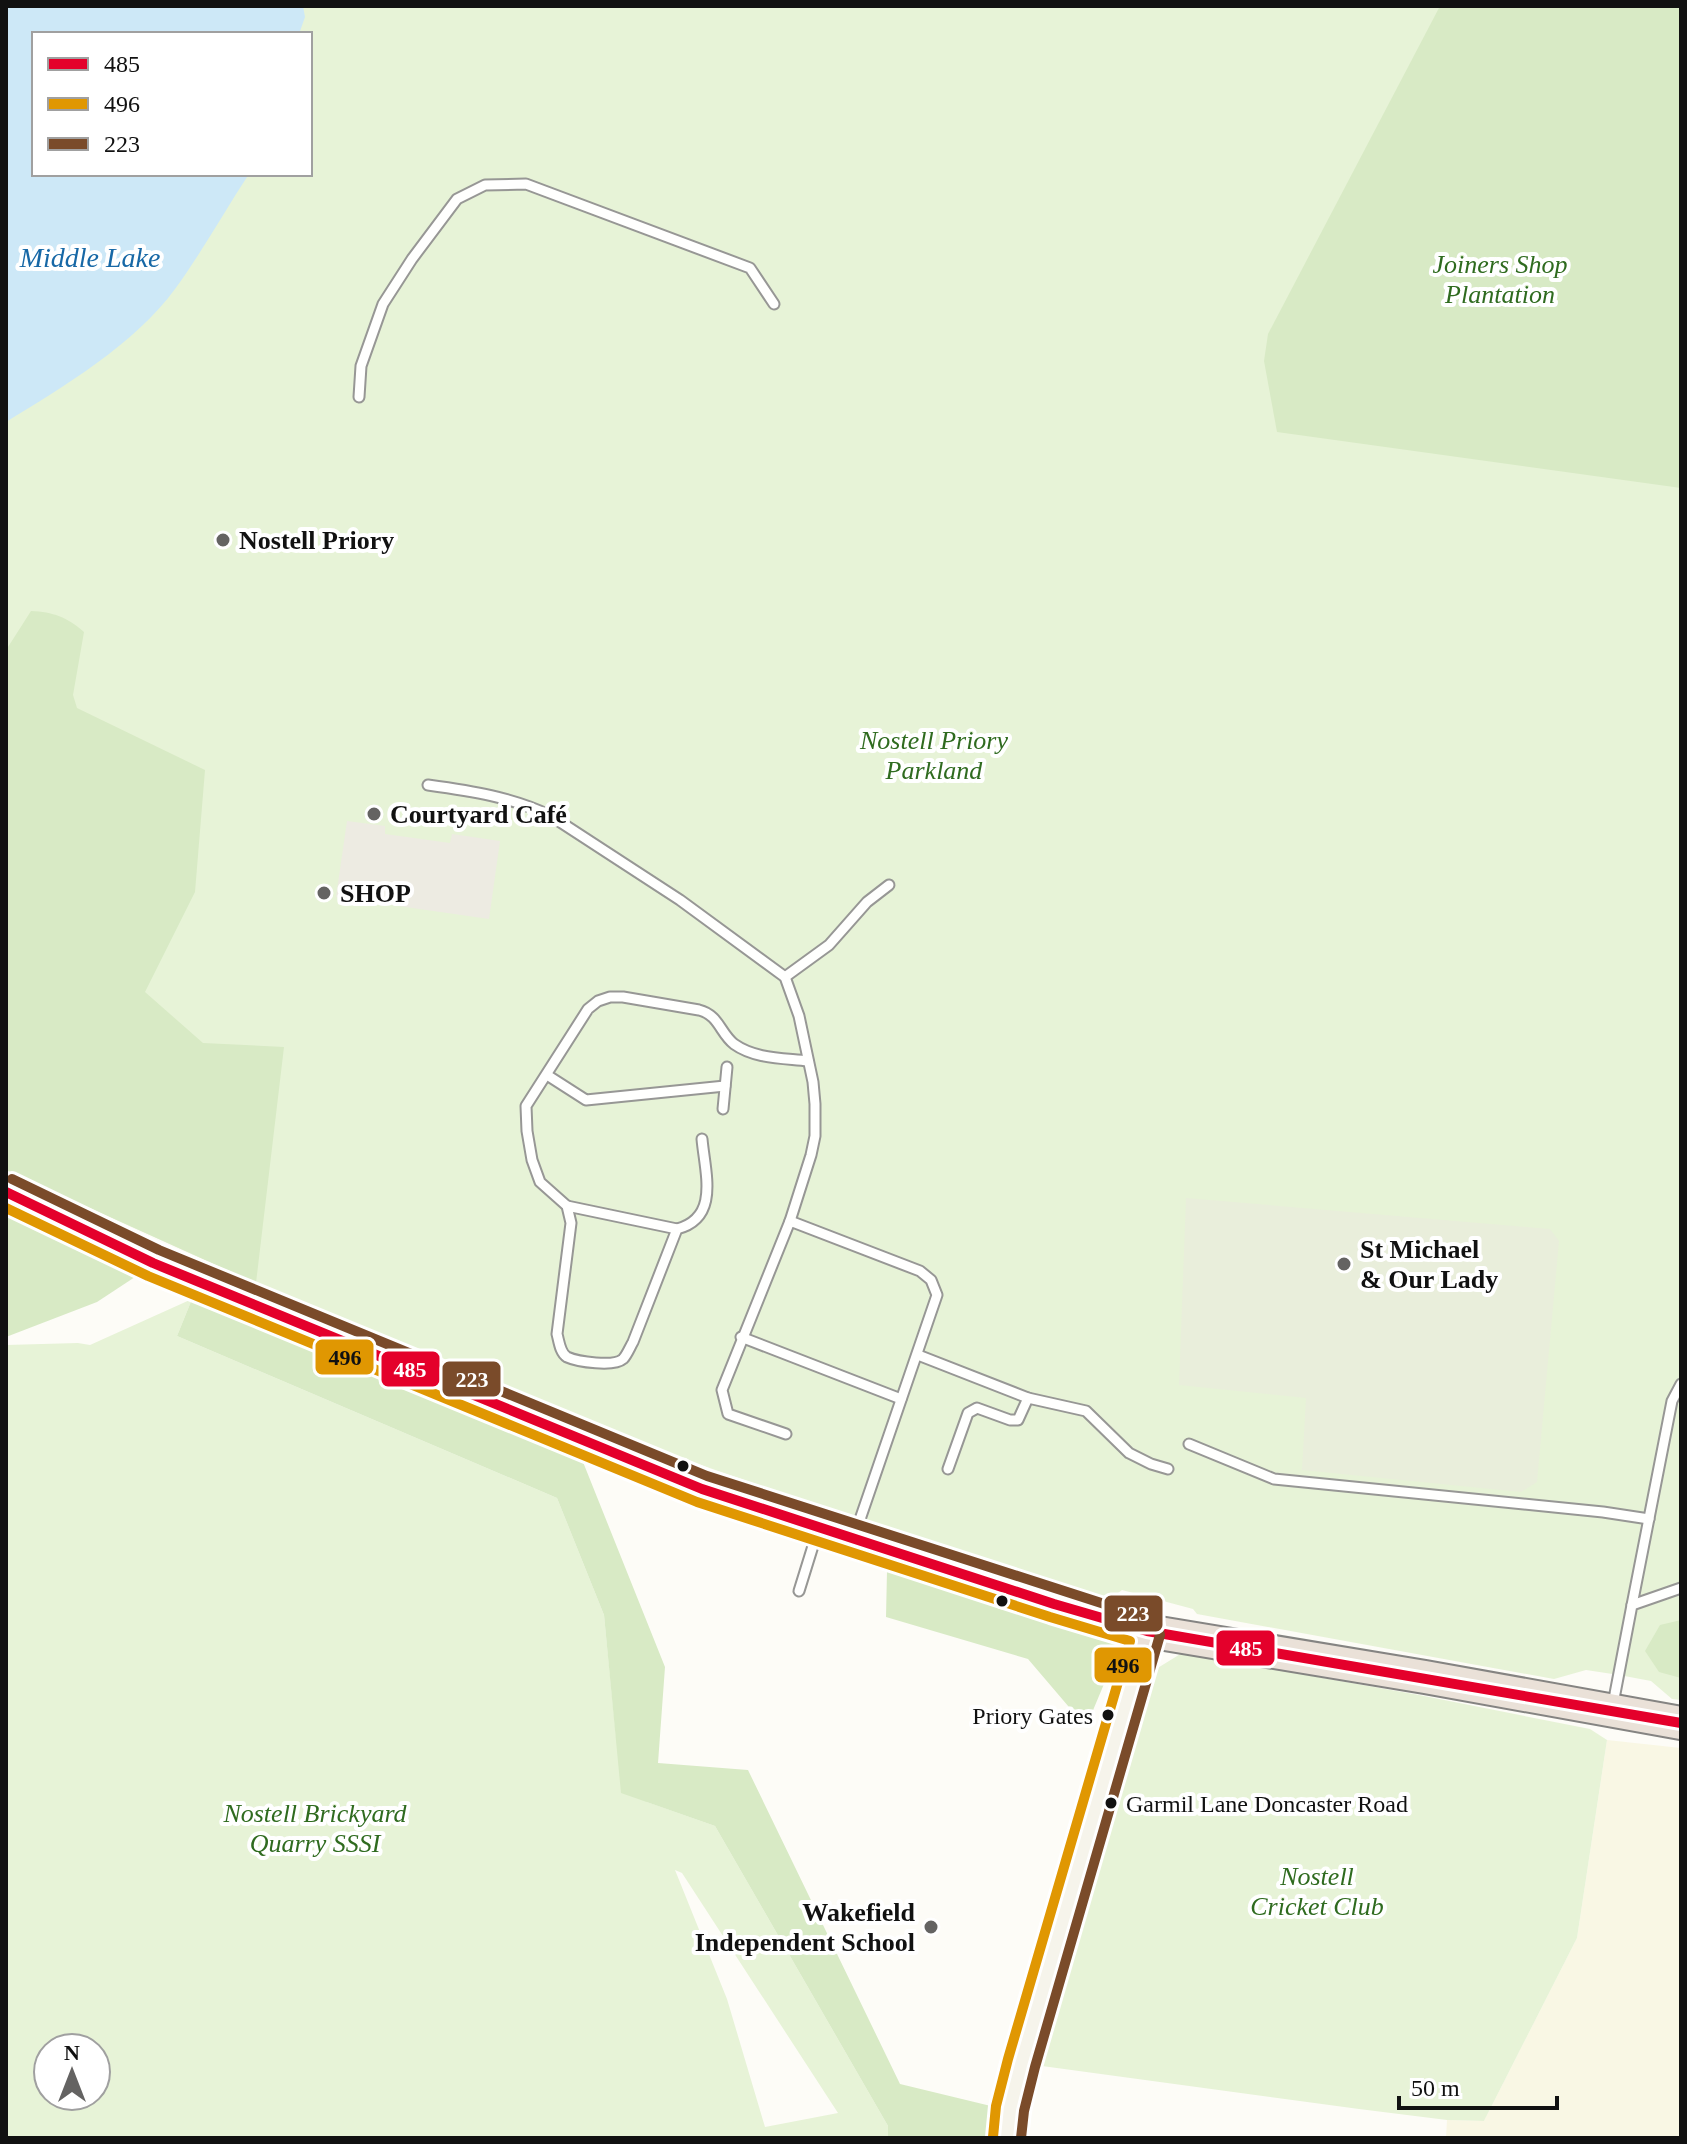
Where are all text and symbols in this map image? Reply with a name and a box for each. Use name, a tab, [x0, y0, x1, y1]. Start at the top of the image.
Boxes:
legend	[32, 32, 312, 176]
text: 485	[104, 51, 140, 77]
text: 496	[104, 91, 140, 117]
text: 223	[104, 131, 140, 157]
water label: Middle Lake	[19, 242, 160, 273]
park label: Joiners Shop Plantation	[1432, 250, 1568, 309]
place label: Nostell Priory	[239, 526, 394, 555]
marker: Nostell Priory	[214, 531, 232, 549]
park label: Nostell Priory Parkland	[859, 726, 1008, 785]
place label: Courtyard Café	[390, 800, 567, 829]
marker: Courtyard Café	[365, 805, 383, 823]
place label: SHOP	[340, 879, 411, 908]
marker: SHOP	[315, 884, 333, 902]
place label: St Michael & Our Lady	[1360, 1235, 1498, 1294]
marker: St Michael & Our Lady	[1335, 1255, 1353, 1273]
line badge: 496	[314, 1338, 375, 1376]
text: 496	[329, 1345, 362, 1370]
line badge: 485	[380, 1350, 441, 1388]
text: 485	[394, 1357, 427, 1382]
line badge: 223	[441, 1360, 502, 1398]
text: 223	[456, 1367, 489, 1392]
unlabelled marker	[675, 1458, 691, 1474]
unlabelled marker	[994, 1593, 1010, 1609]
line badge: 223	[1103, 1594, 1164, 1633]
text: 223	[1117, 1601, 1150, 1626]
line badge: 485	[1215, 1629, 1276, 1667]
text: 485	[1230, 1636, 1263, 1661]
line badge: 496	[1093, 1646, 1153, 1684]
text: 496	[1107, 1653, 1140, 1678]
place label: Priory Gates	[972, 1703, 1093, 1729]
marker: Priory Gates	[1100, 1707, 1116, 1723]
place label: Garmil Lane Doncaster Road	[1126, 1791, 1408, 1817]
marker: Garmil Lane Doncaster Road	[1103, 1795, 1119, 1811]
park label: Nostell Brickyard Quarry SSSI	[222, 1799, 408, 1858]
park label: Nostell Cricket Club	[1250, 1862, 1384, 1921]
place label: Wakefield Independent School	[695, 1898, 916, 1957]
marker: Wakefield Independent School	[922, 1918, 940, 1936]
north arrow	[32, 2032, 112, 2112]
text: N	[64, 2040, 80, 2065]
scale bar	[1399, 2060, 1557, 2110]
text: 50 m	[1411, 2075, 1460, 2101]

